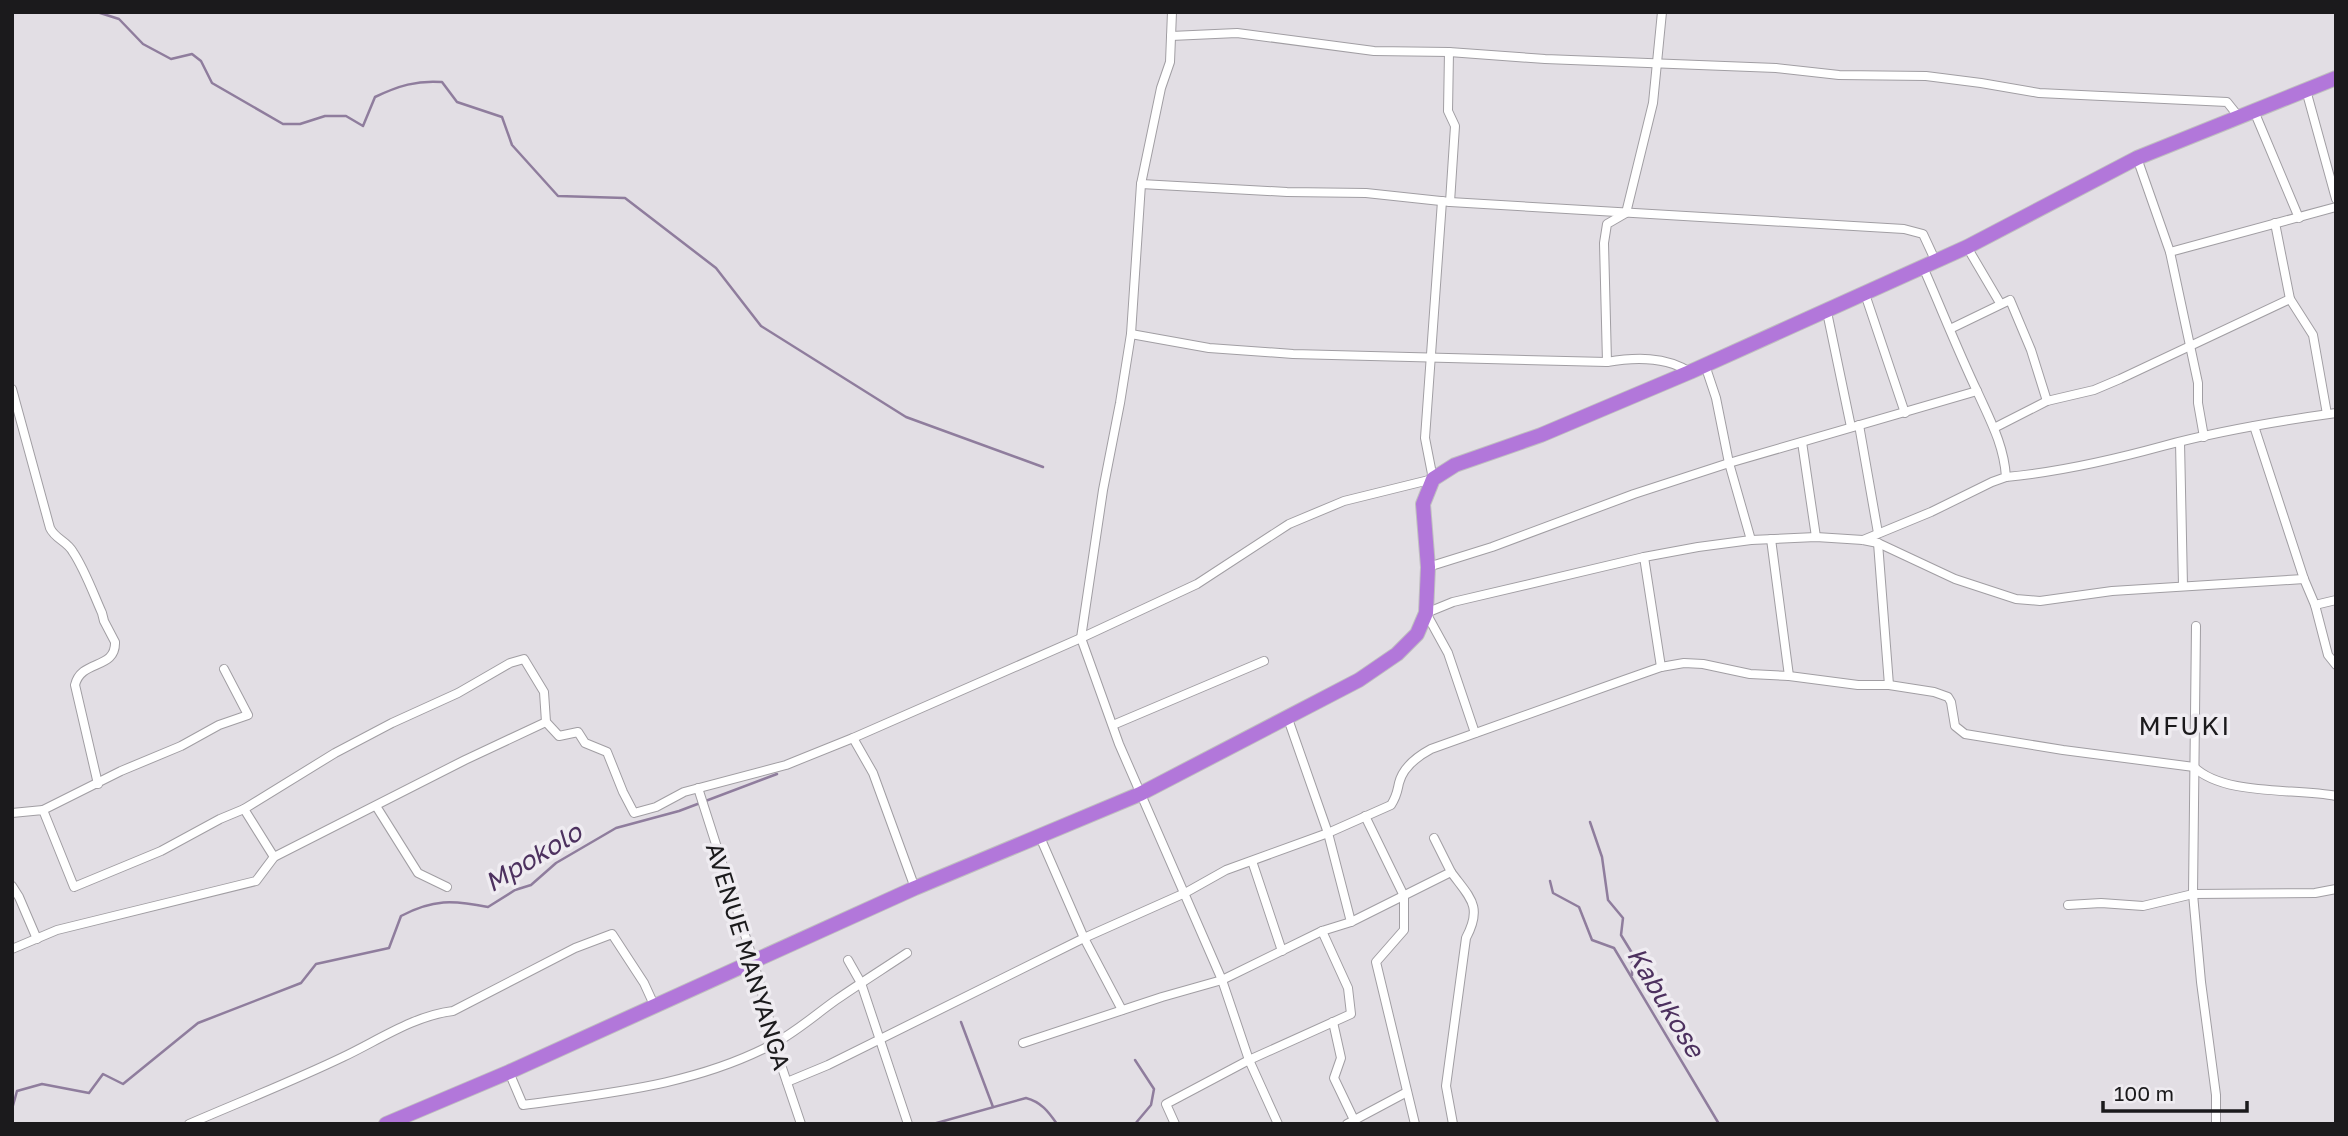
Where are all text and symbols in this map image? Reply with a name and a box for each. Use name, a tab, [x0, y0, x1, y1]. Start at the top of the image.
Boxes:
district label: MFUKI	[2139, 710, 2231, 741]
water label: Mpokolo	[479, 815, 588, 898]
street label: AVENUE MANYANGA	[701, 839, 797, 1073]
water label: Kabukose	[1621, 941, 1712, 1064]
scale bar	[2103, 1070, 2246, 1114]
text: 100 m	[2114, 1080, 2174, 1106]

